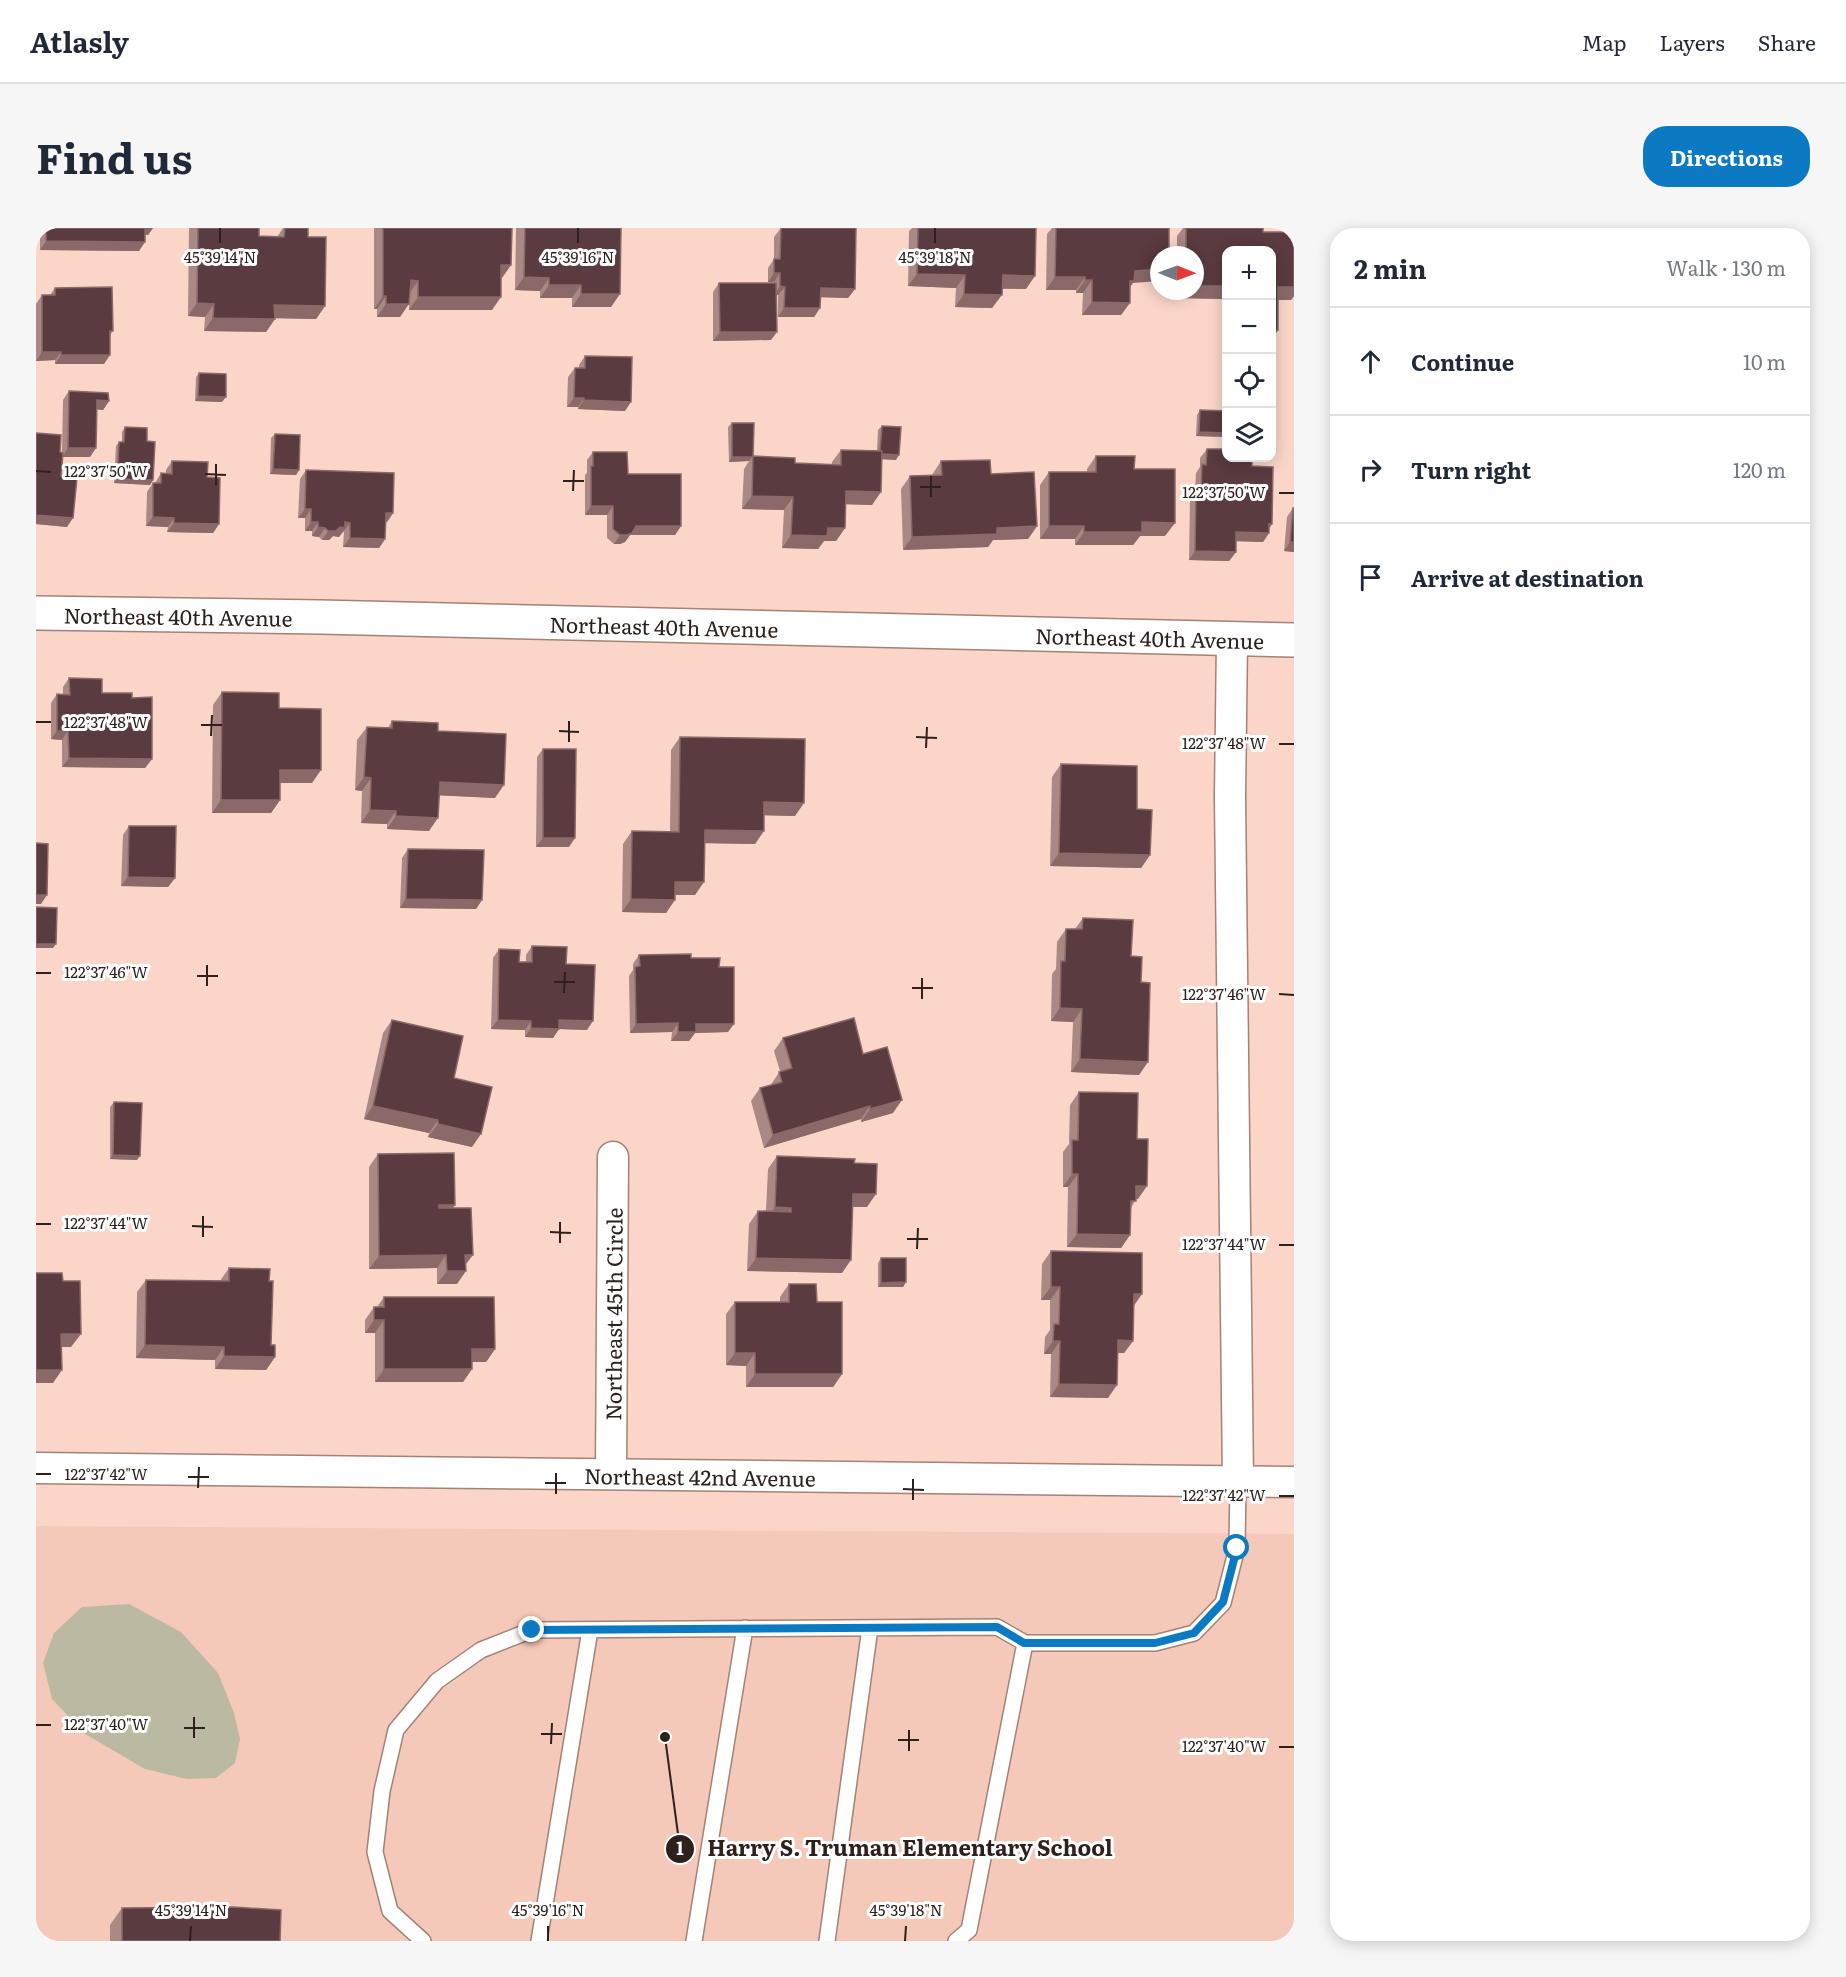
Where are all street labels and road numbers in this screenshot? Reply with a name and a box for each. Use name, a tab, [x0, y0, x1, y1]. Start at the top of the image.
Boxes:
street label: Northeast 40th Avenue	[63, 598, 293, 632]
street label: Northeast 40th Avenue	[549, 607, 779, 643]
street label: Northeast 40th Avenue	[1035, 618, 1265, 655]
street label: Northeast 45th Circle	[596, 1207, 628, 1421]
street label: Northeast 42nd Avenue	[584, 1459, 816, 1492]

